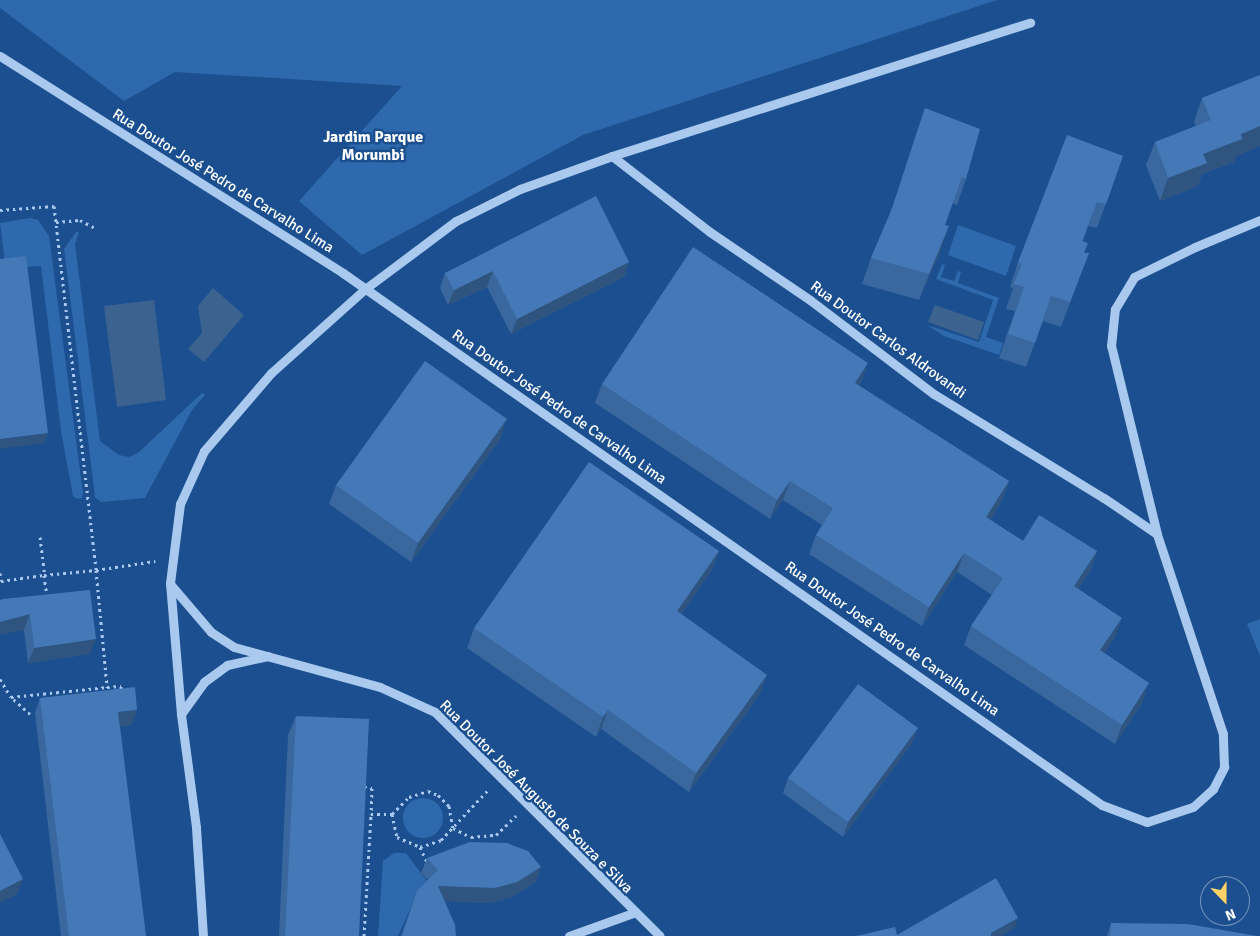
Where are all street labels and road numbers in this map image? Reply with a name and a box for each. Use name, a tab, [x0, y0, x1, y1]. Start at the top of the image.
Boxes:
street label: Rua Doutor José Pedro de Carvalho Lima	[109, 105, 337, 257]
street label: Rua Doutor Carlos Aldrovandi	[807, 277, 969, 403]
street label: Rua Doutor José Pedro de Carvalho Lima	[448, 326, 670, 488]
street label: Rua Doutor José Pedro de Carvalho Lima	[781, 558, 1003, 720]
street label: Rua Doutor José Augusto de Souza e Silva	[436, 697, 636, 897]

